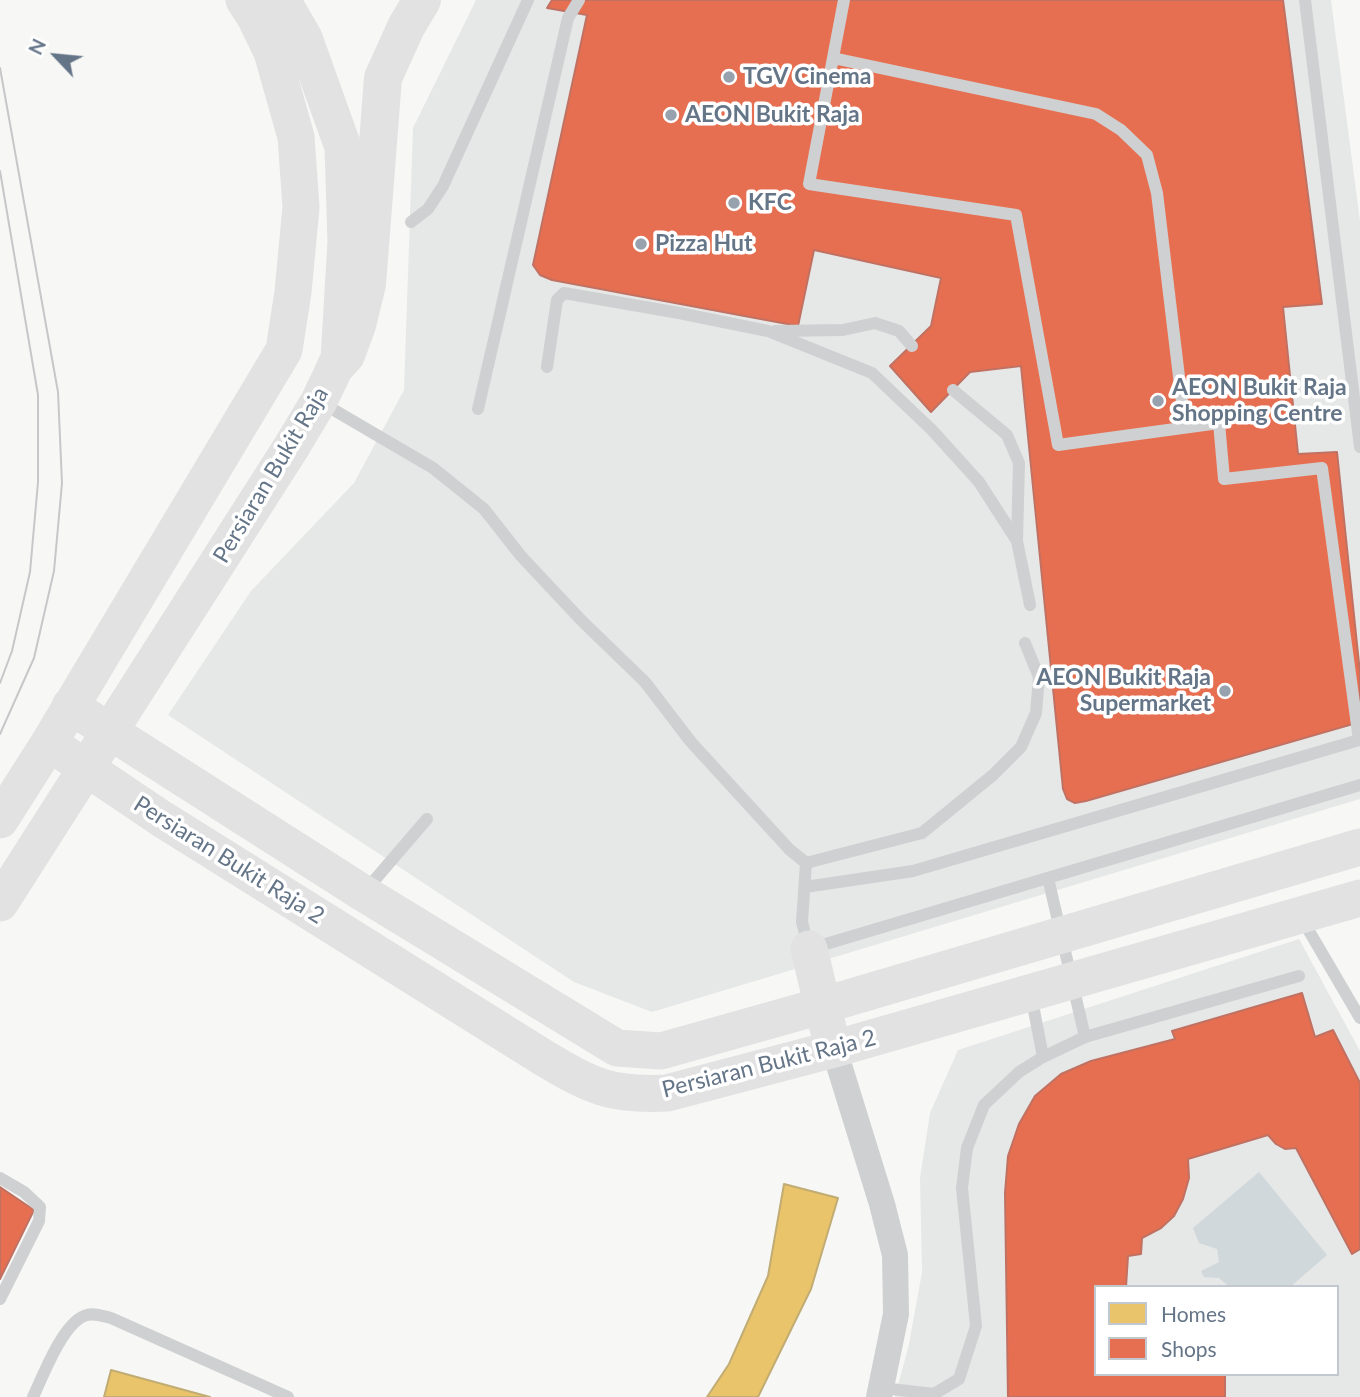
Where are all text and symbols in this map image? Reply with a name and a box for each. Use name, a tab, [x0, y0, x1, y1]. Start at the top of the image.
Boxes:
north arrow	[21, 21, 91, 91]
text: N	[23, 35, 50, 58]
place label: TGV Cinema	[743, 63, 871, 91]
marker: TGV Cinema	[721, 69, 737, 85]
place label: AEON Bukit Raja	[685, 101, 860, 129]
marker: AEON Bukit Raja	[663, 107, 679, 123]
place label: KFC	[748, 189, 792, 217]
marker: KFC	[726, 195, 742, 211]
place label: Pizza Hut	[655, 230, 752, 258]
marker: Pizza Hut	[633, 236, 649, 252]
place label: AEON Bukit Raja Shopping Centre	[1172, 374, 1347, 428]
street label: Persiaran Bukit Raja	[208, 382, 334, 568]
marker: AEON Bukit Raja Shopping Centre	[1150, 393, 1166, 409]
place label: AEON Bukit Raja Supermarket	[1036, 664, 1211, 718]
marker: AEON Bukit Raja Supermarket	[1217, 683, 1233, 699]
street label: Persiaran Bukit Raja 2	[129, 790, 329, 930]
street label: Persiaran Bukit Raja 2	[659, 1024, 879, 1104]
legend	[1094, 1285, 1339, 1376]
text: Homes	[1161, 1301, 1226, 1326]
text: Shops	[1161, 1336, 1217, 1361]

